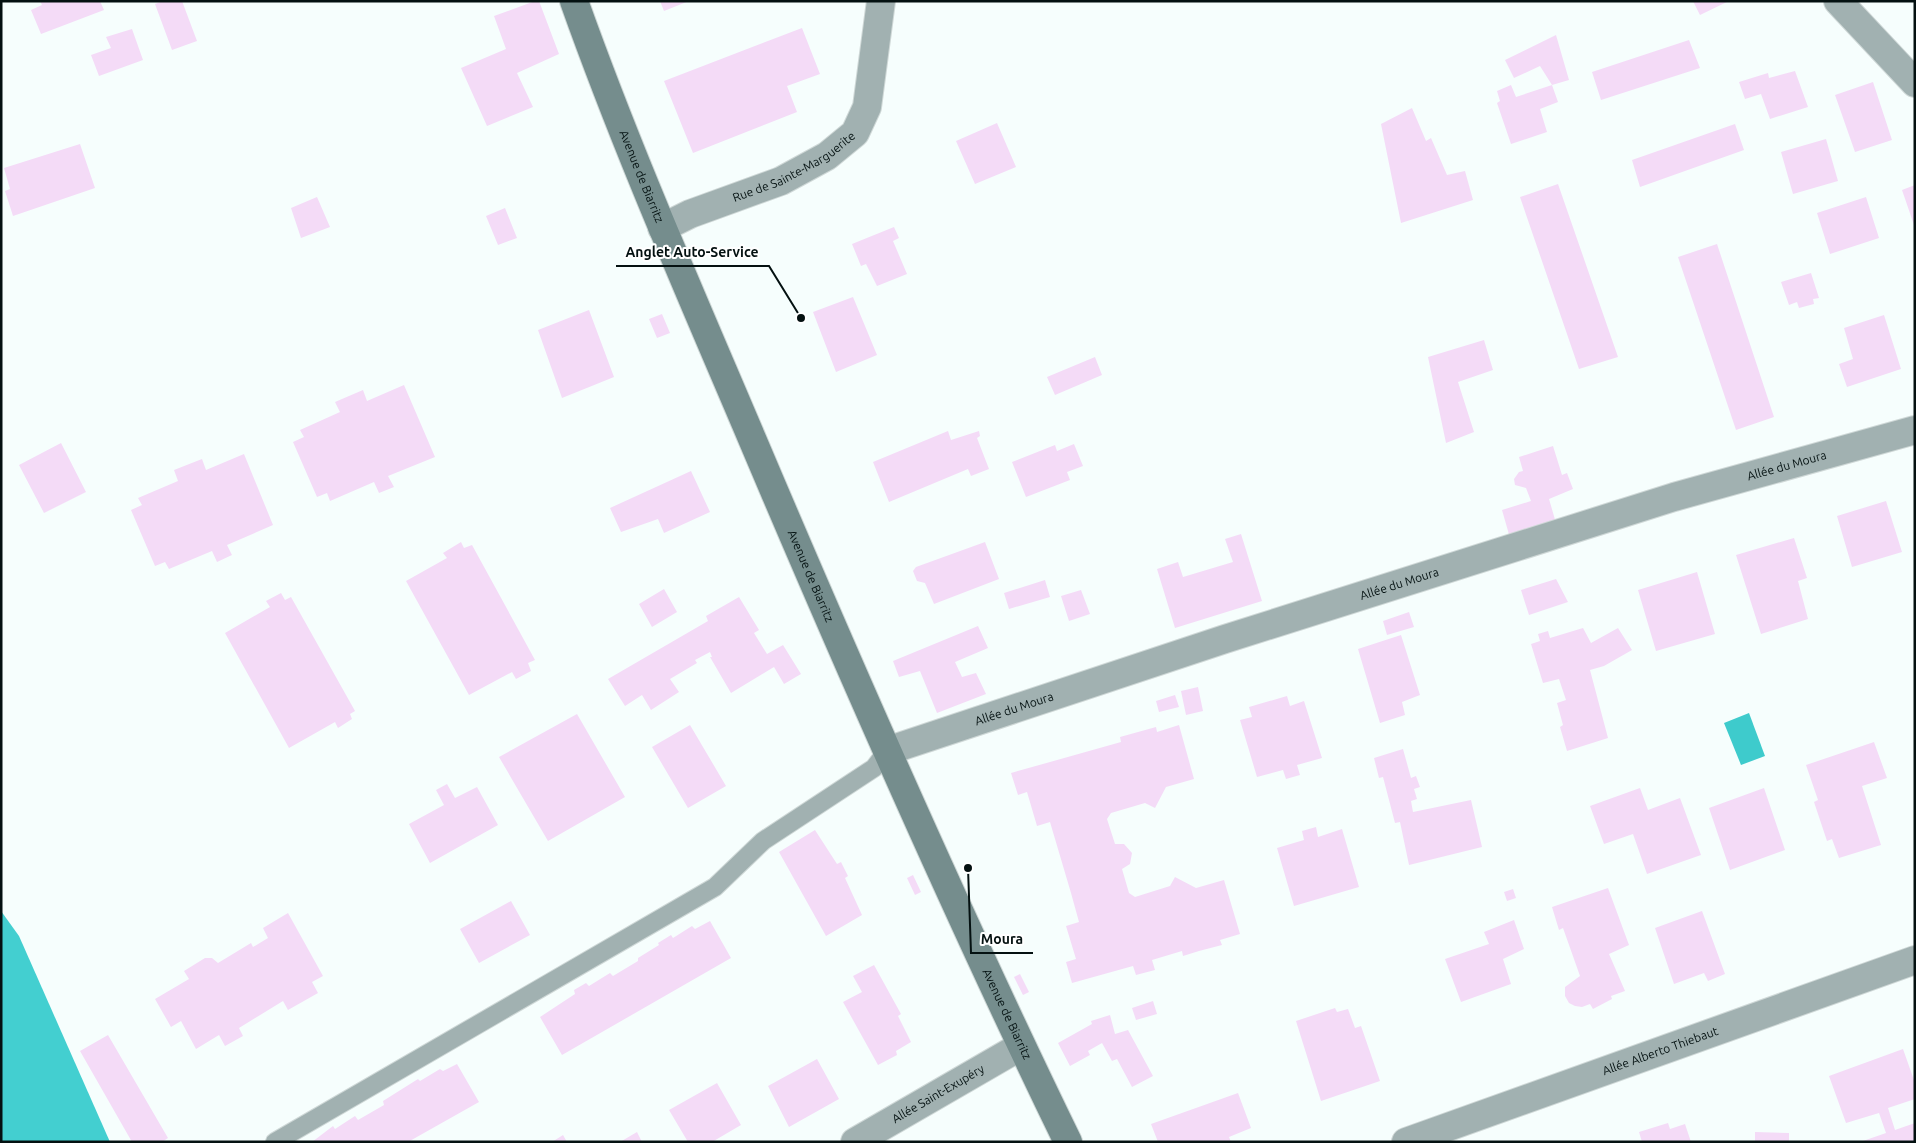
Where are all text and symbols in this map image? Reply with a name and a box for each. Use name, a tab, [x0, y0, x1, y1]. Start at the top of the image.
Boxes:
street label: Avenue de Biarritz	[617, 128, 667, 225]
street label: Rue de Sainte-Marguerite	[731, 129, 857, 204]
callout: Anglet Auto-Service	[616, 237, 769, 266]
text: Anglet Auto-Service	[625, 244, 759, 260]
street label: Allée du Moura	[1745, 448, 1828, 482]
street label: Avenue de Biarritz	[786, 528, 837, 624]
street label: Allée du Moura	[1358, 565, 1440, 602]
street label: Allée du Moura	[973, 689, 1055, 727]
callout: Moura	[971, 924, 1033, 953]
text: Moura	[981, 931, 1023, 947]
street label: Avenue de Biarritz	[981, 967, 1034, 1062]
street label: Allée Alberto Thiebaut	[1601, 1024, 1720, 1077]
street label: Allée Saint-Exupéry	[889, 1062, 986, 1125]

